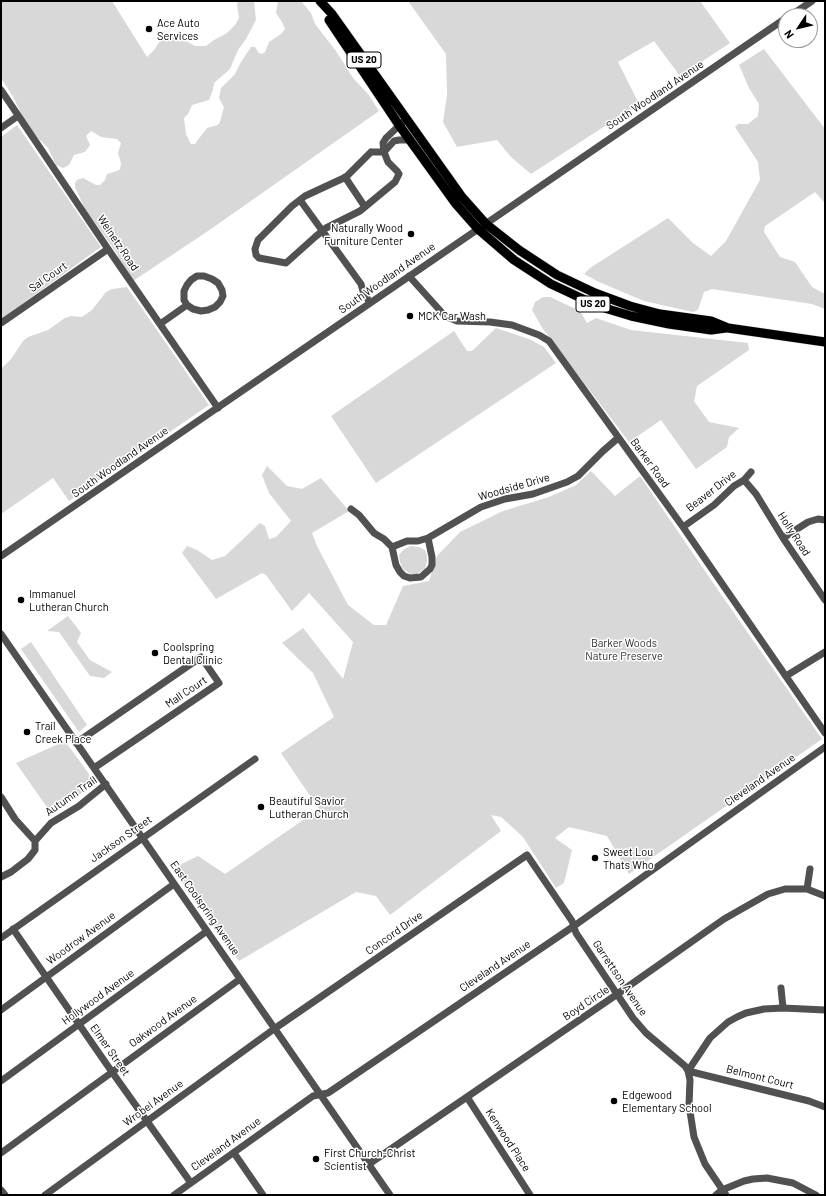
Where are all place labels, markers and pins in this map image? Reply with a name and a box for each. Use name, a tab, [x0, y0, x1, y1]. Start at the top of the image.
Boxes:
place label: Ace Auto Services	[157, 16, 200, 42]
marker: Ace Auto Services	[144, 24, 154, 34]
place label: Naturally Wood Furniture Center	[324, 221, 403, 247]
marker: Naturally Wood Furniture Center	[406, 229, 416, 239]
place label: MCK Car Wash	[418, 309, 486, 323]
marker: MCK Car Wash	[405, 311, 415, 321]
place label: Immanuel Lutheran Church	[29, 587, 109, 613]
marker: Immanuel Lutheran Church	[16, 595, 26, 605]
place label: Coolspring Dental Clinic	[163, 640, 222, 666]
marker: Coolspring Dental Clinic	[150, 648, 160, 658]
place label: Trail Creek Place	[35, 719, 91, 745]
marker: Trail Creek Place	[22, 727, 32, 737]
place label: Beautiful Savior Lutheran Church	[269, 794, 349, 820]
marker: Beautiful Savior Lutheran Church	[256, 802, 266, 812]
place label: Sweet Lou Thats Who	[603, 845, 654, 871]
marker: Sweet Lou Thats Who	[590, 853, 600, 863]
place label: Edgewood Elementary School	[622, 1088, 712, 1114]
marker: Edgewood Elementary School	[609, 1096, 619, 1106]
place label: First Church-Christ Scientist	[324, 1146, 416, 1172]
marker: First Church-Christ Scientist	[311, 1154, 321, 1164]

